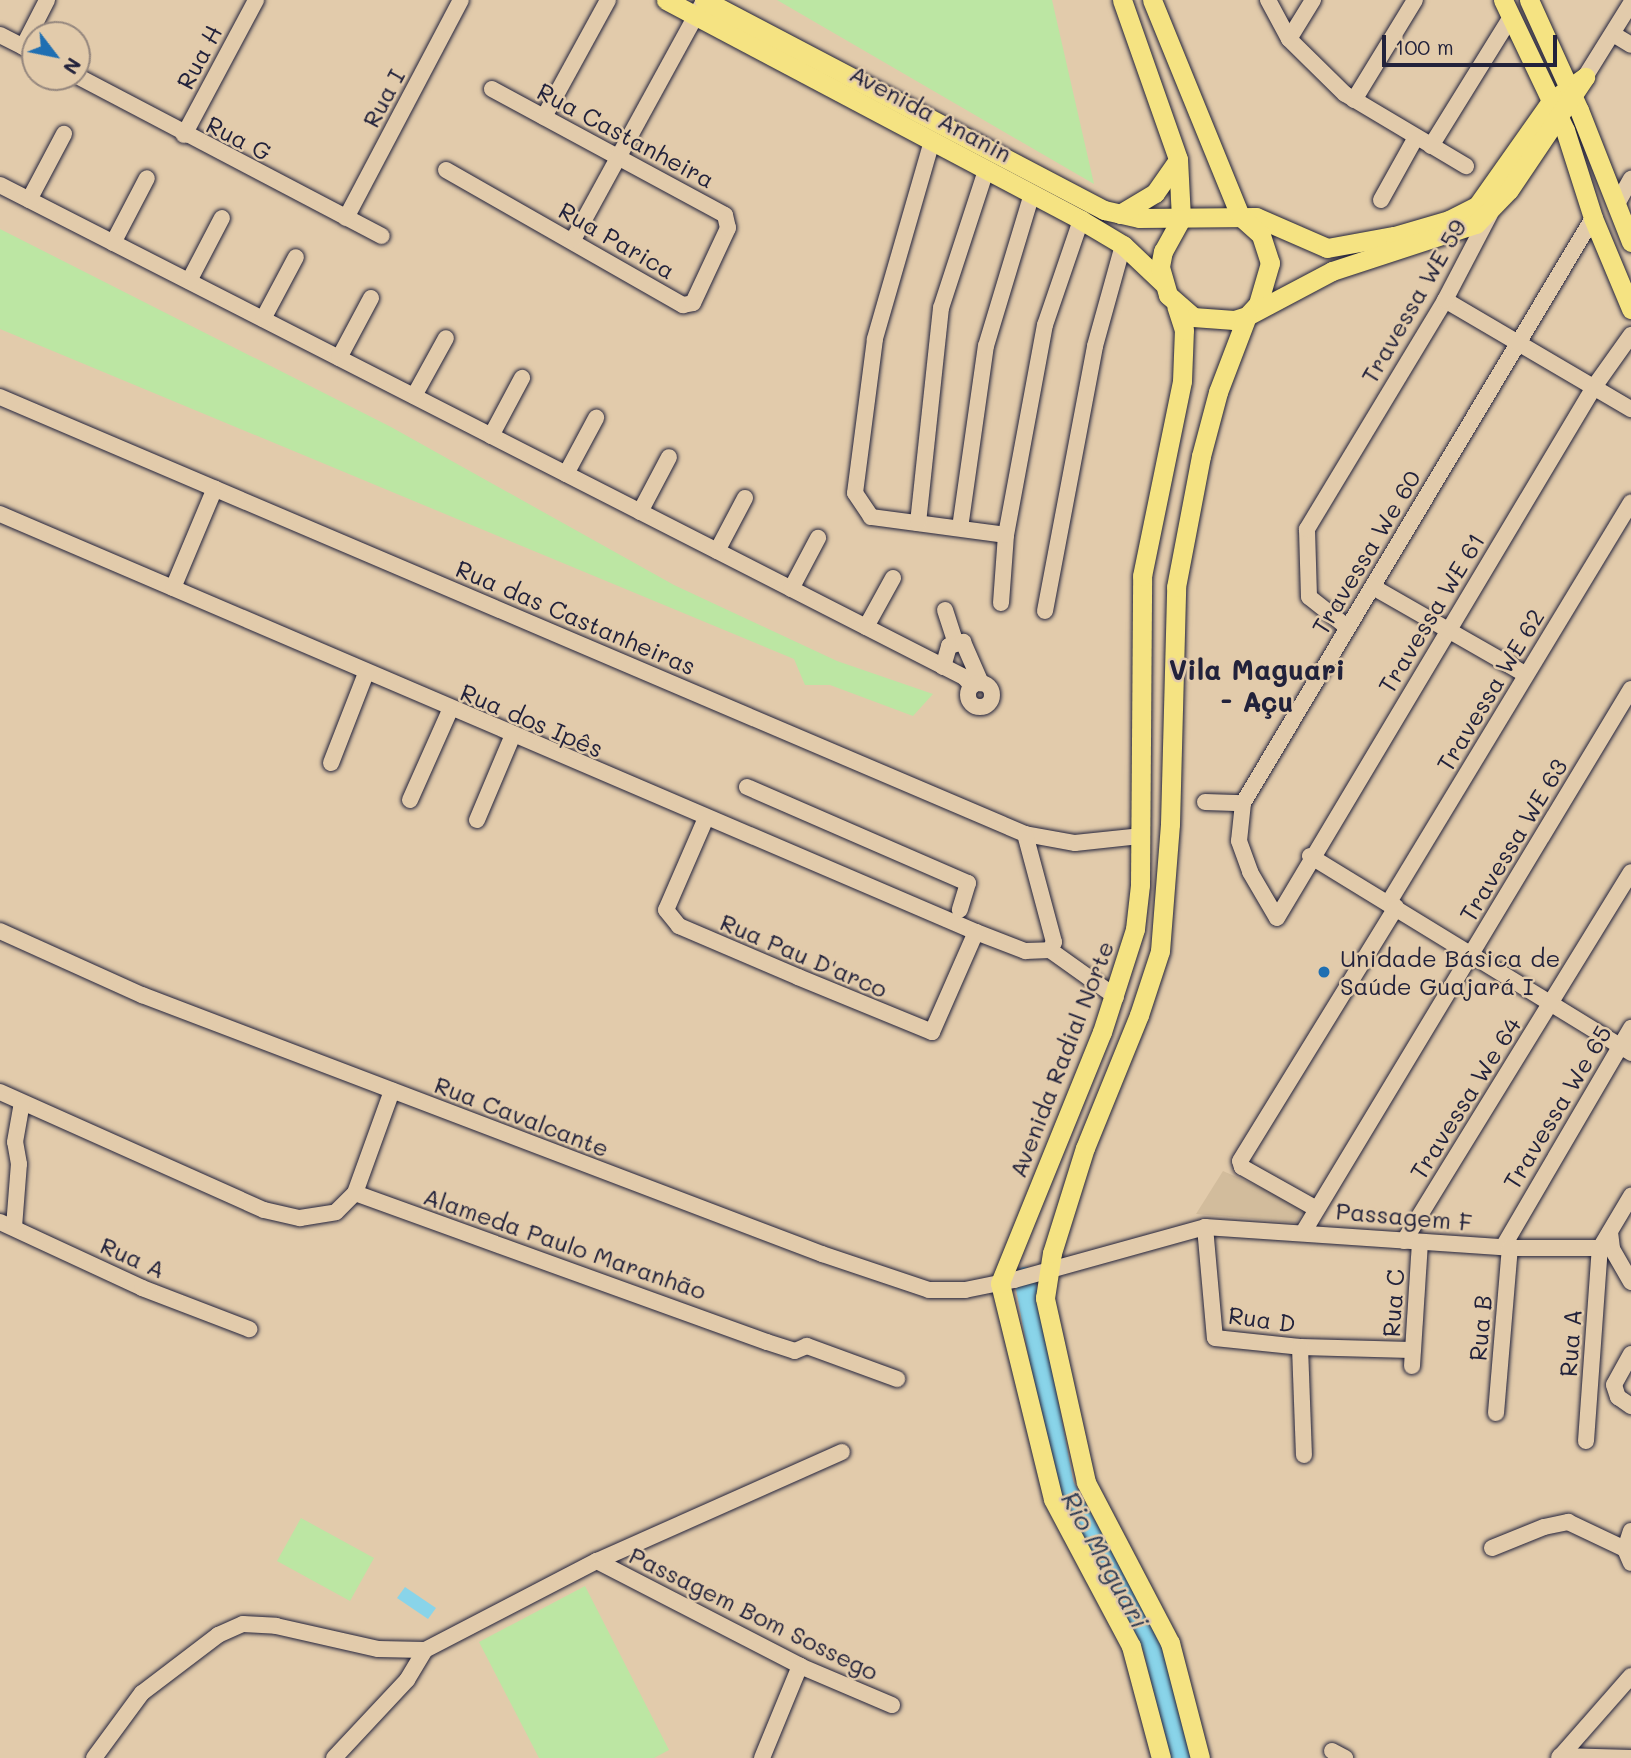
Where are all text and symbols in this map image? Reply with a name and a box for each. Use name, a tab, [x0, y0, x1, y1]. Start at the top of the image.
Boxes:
street label: Rua H	[170, 20, 228, 94]
north arrow	[21, 21, 91, 91]
scale bar	[1386, 21, 1561, 65]
text: 100 m	[1395, 33, 1454, 60]
text: N	[58, 54, 87, 79]
street label: Avenida Ananin	[845, 58, 1017, 168]
street label: Rua I	[356, 64, 410, 132]
street label: Rua Castanheira	[533, 76, 719, 194]
street label: Rua G	[202, 110, 276, 166]
street label: Rua Parica	[554, 195, 680, 285]
street label: Travessa WE 59	[1354, 214, 1472, 388]
street label: Travessa We 60	[1306, 465, 1426, 639]
street label: Travessa WE 61	[1372, 528, 1490, 698]
street label: Rua das Castanheiras	[452, 553, 700, 681]
street label: Travessa WE 62	[1430, 604, 1550, 776]
district label: Vila Maguari - Açu	[1169, 652, 1345, 718]
street label: Rua dos Ipês	[456, 677, 608, 763]
street label: Travessa WE 63	[1453, 753, 1573, 927]
street label: Rua Pau D'arco	[716, 907, 892, 1003]
street label: Avenida Radial Norte	[1003, 937, 1119, 1181]
place label: Unidade Básica de Saúde Guajará I	[1340, 944, 1560, 1000]
marker: Unidade Básica de Saúde Guajará I	[1314, 962, 1334, 982]
street label: Travessa We 64	[1403, 1011, 1527, 1185]
street label: Travessa We 65	[1497, 1020, 1617, 1194]
street label: Rua Cavalcante	[431, 1069, 613, 1163]
street label: Alameda Paulo Maranhão	[420, 1181, 710, 1305]
street label: Passagem F	[1335, 1196, 1473, 1236]
street label: Rua A	[96, 1230, 170, 1284]
street label: Rua C	[1376, 1268, 1410, 1338]
street label: Rua B	[1463, 1294, 1497, 1362]
street label: Rua D	[1227, 1300, 1297, 1338]
street label: Rua A	[1553, 1308, 1587, 1378]
water label: Rio Maguari	[1055, 1486, 1155, 1634]
street label: Passagem Bom Sossego	[625, 1540, 883, 1686]

